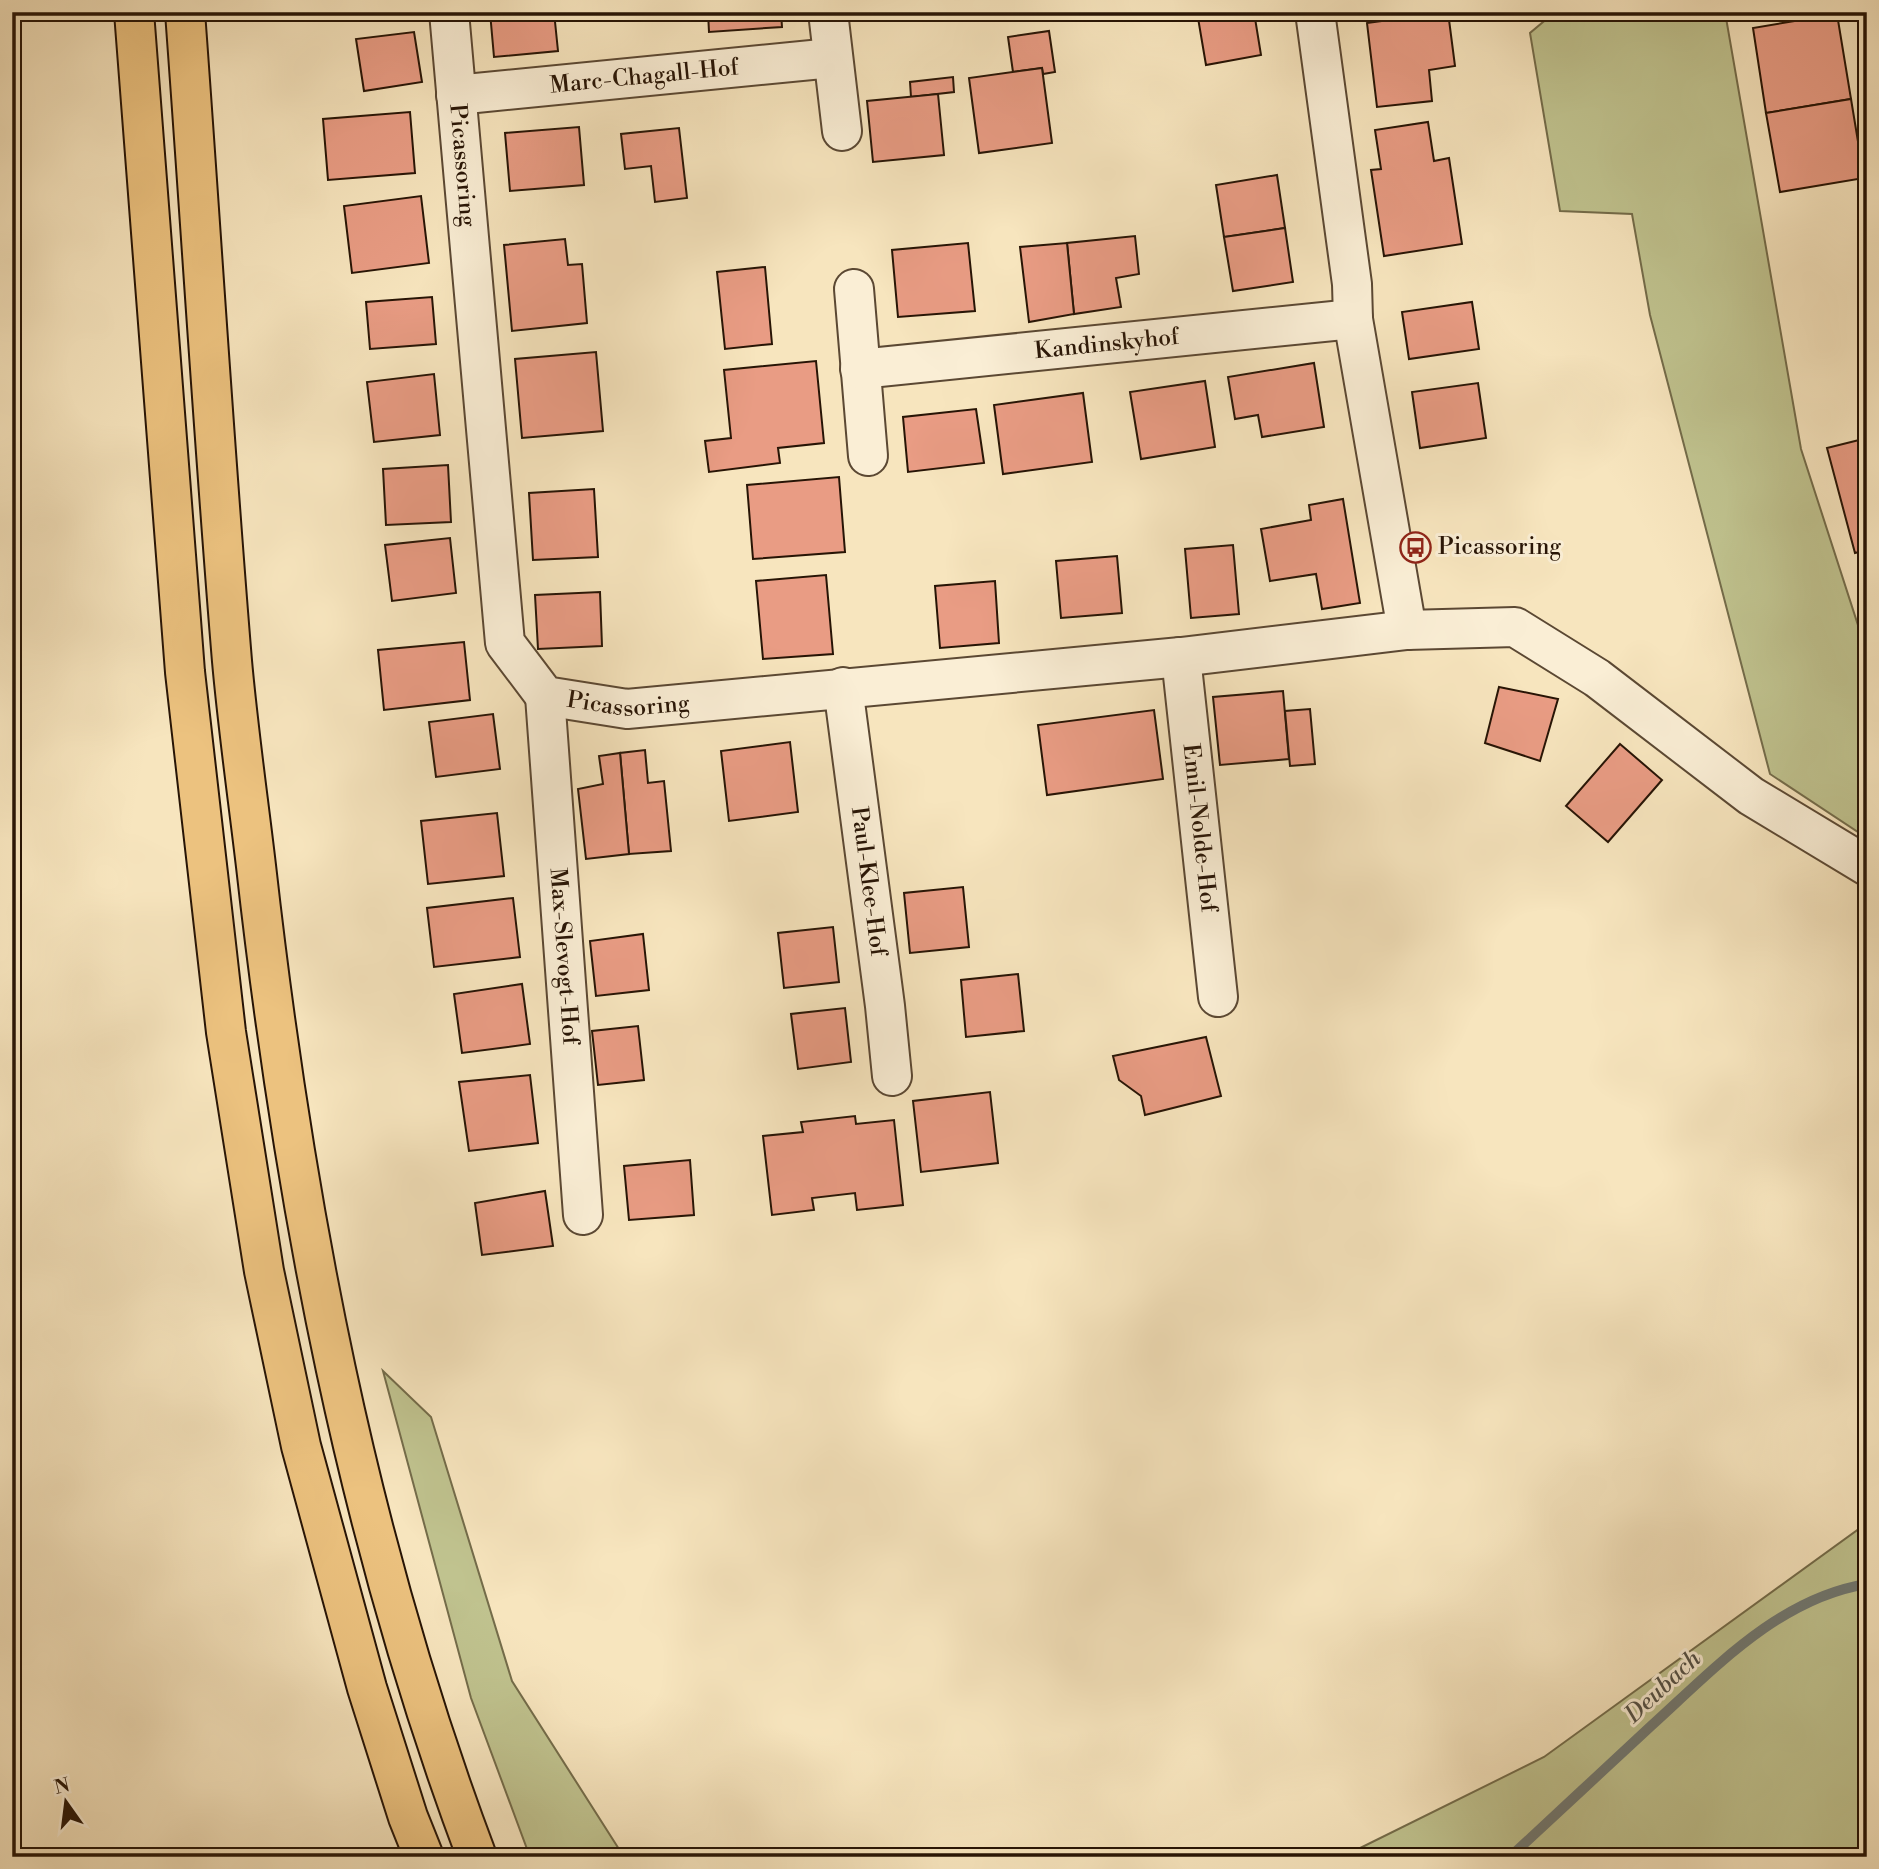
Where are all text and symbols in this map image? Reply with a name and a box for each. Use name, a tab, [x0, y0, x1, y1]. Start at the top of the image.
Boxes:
street label: Marc-Chagall-Hof	[548, 53, 741, 100]
street label: Picassoring	[443, 103, 482, 228]
street label: Kandinskyhof	[1033, 323, 1182, 365]
bus stop icon: Picassoring	[1398, 530, 1432, 564]
place label: Picassoring	[1438, 533, 1561, 561]
street label: Picassoring	[565, 686, 691, 723]
street label: Emil-Nolde-Hof	[1177, 742, 1223, 915]
street label: Paul-Klee-Hof	[845, 805, 893, 959]
street label: Max-Slevogt-Hof	[544, 867, 585, 1047]
water label: Deubach	[1618, 1644, 1708, 1730]
north arrow	[32, 1768, 102, 1838]
text: N	[52, 1773, 72, 1800]

